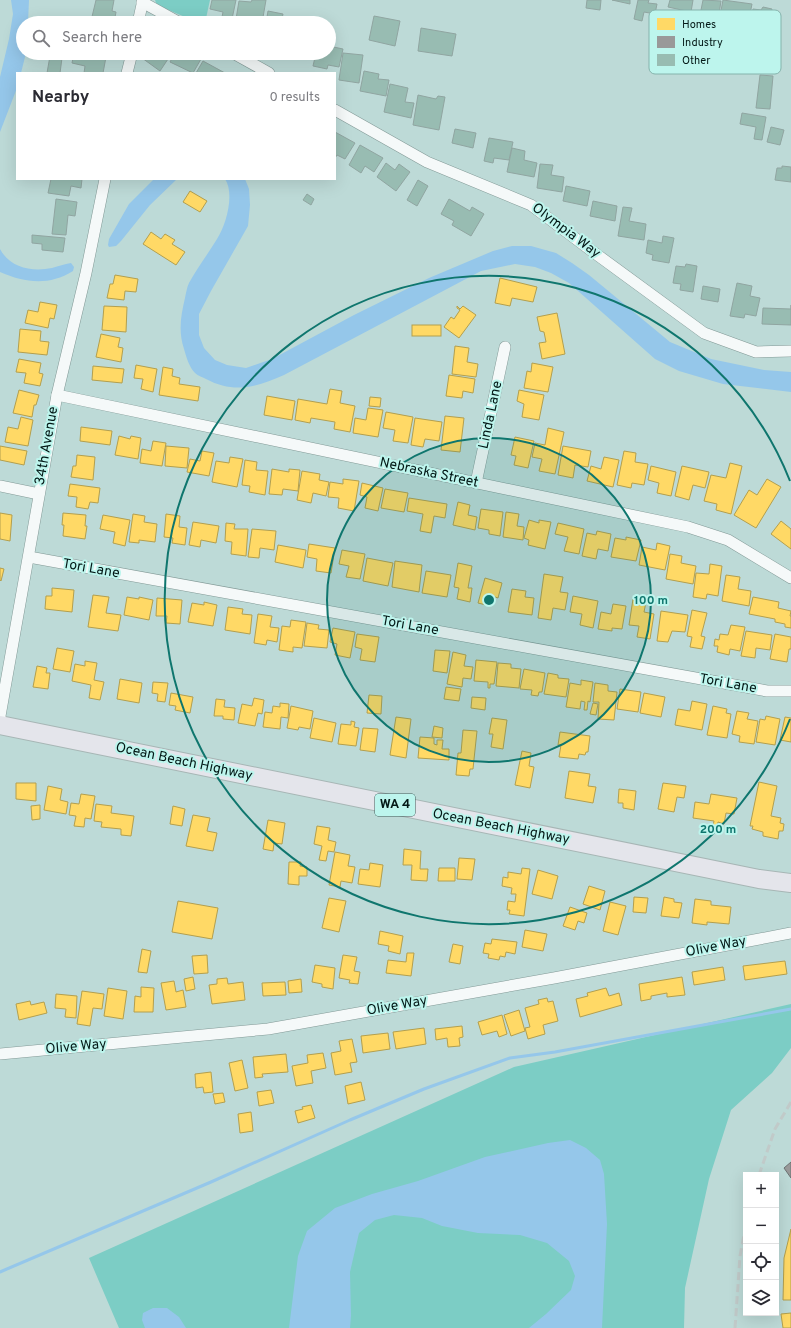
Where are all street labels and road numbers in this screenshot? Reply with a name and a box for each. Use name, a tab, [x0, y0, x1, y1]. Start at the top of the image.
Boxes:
street label: Olympia Way	[528, 200, 604, 262]
street label: Linda Lane	[476, 379, 506, 451]
street label: 34th Avenue	[32, 405, 62, 487]
street label: Nebraska Street	[378, 454, 480, 492]
street label: Tori Lane	[61, 556, 121, 582]
street label: Tori Lane	[380, 613, 440, 639]
street label: Tori Lane	[698, 671, 758, 697]
street label: Ocean Beach Highway	[114, 739, 254, 785]
road number: WA 4	[375, 794, 415, 816]
street label: Ocean Beach Highway	[431, 805, 571, 849]
street label: Olive Way	[684, 933, 748, 961]
street label: Olive Way	[365, 992, 429, 1020]
street label: Olive Way	[45, 1036, 107, 1058]

